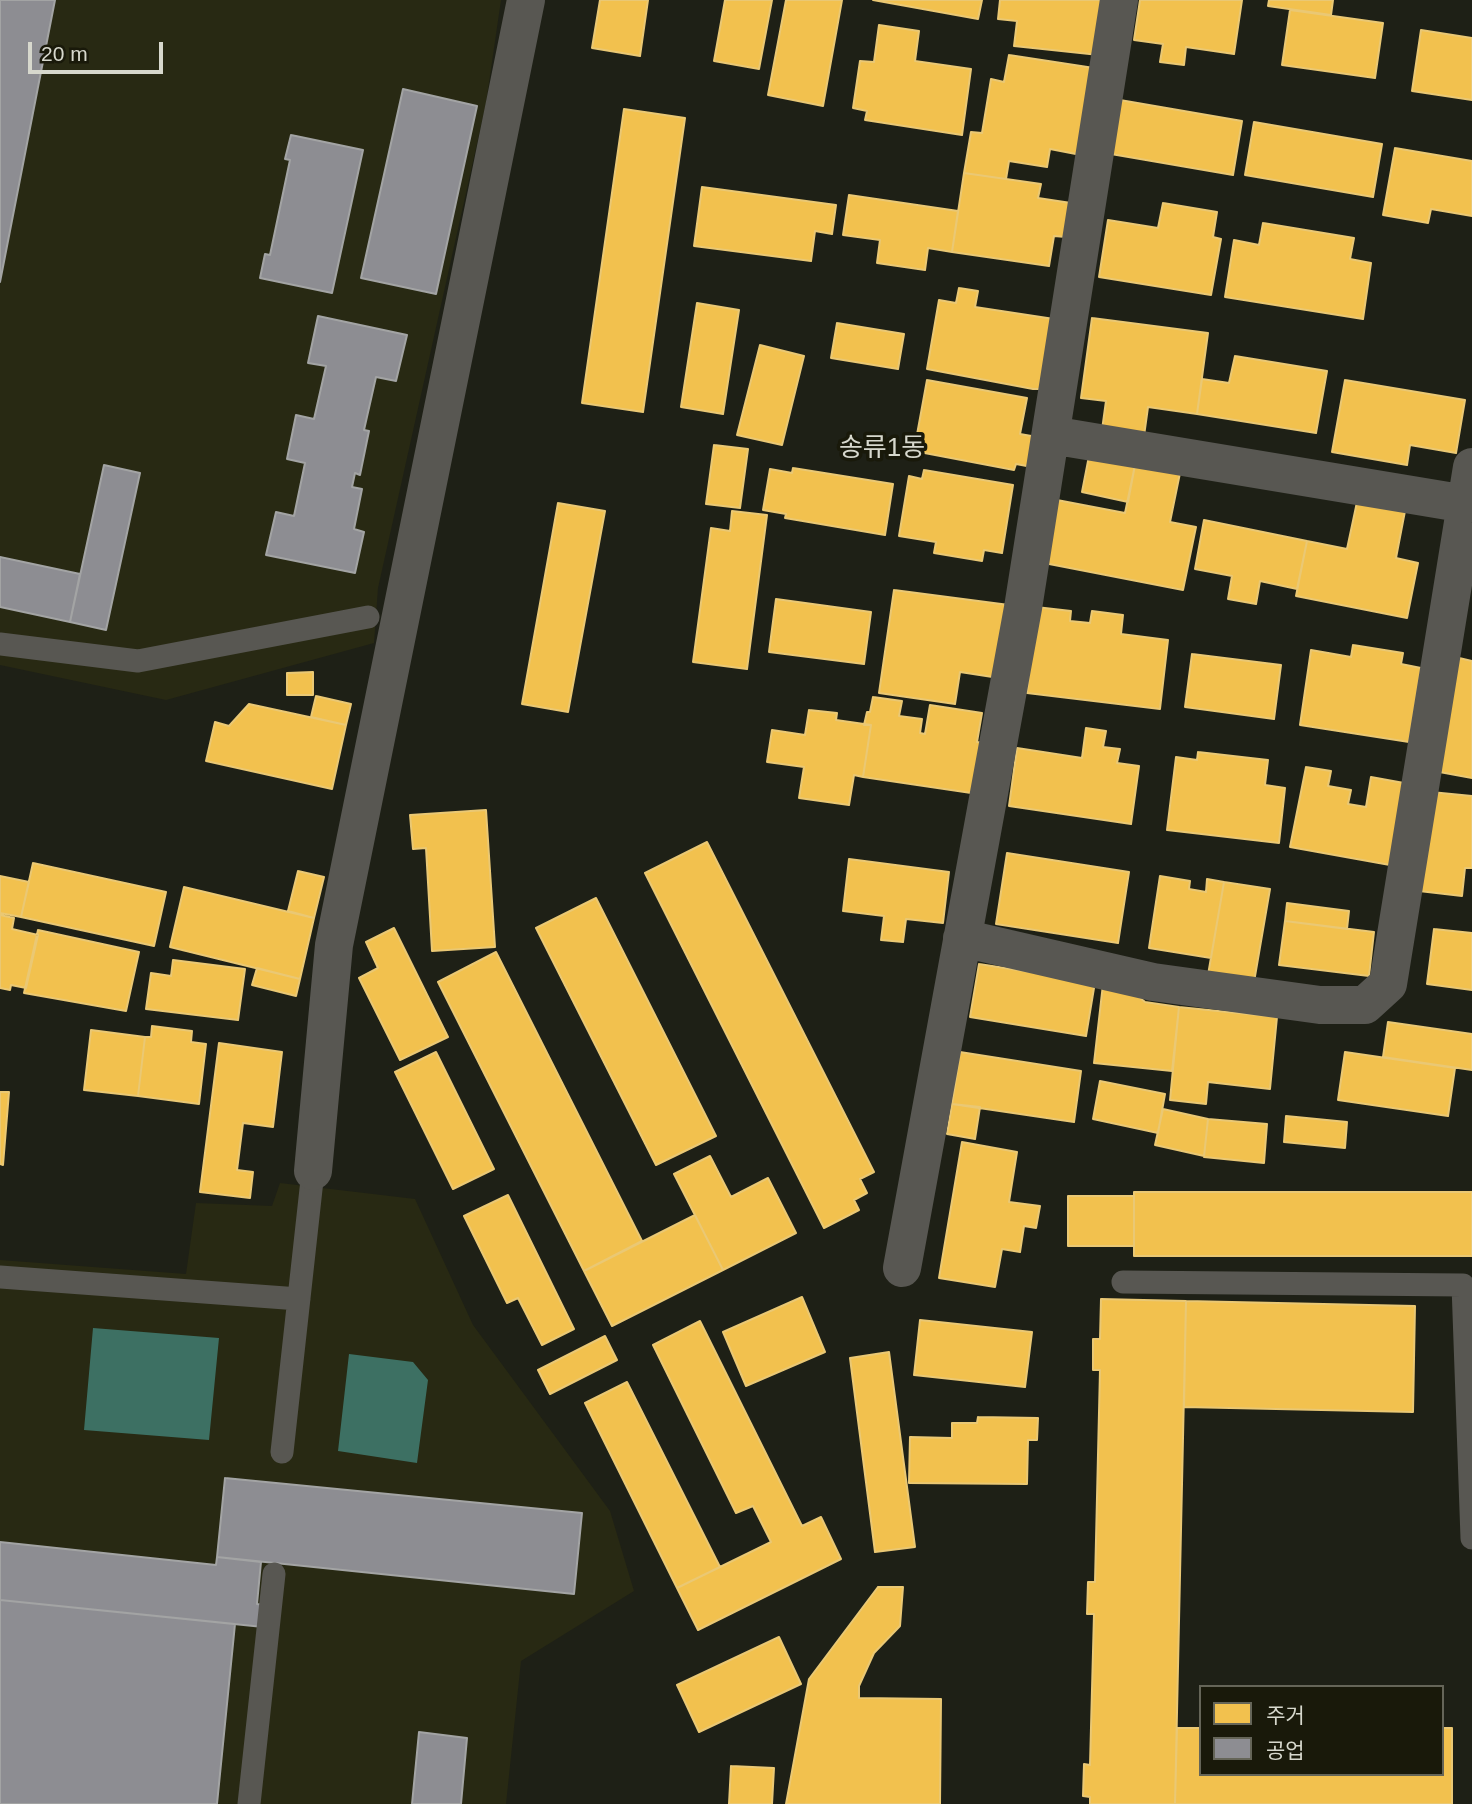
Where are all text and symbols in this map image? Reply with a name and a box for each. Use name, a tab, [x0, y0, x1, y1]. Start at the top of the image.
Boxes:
scale bar	[32, 28, 166, 72]
text: 20 m	[41, 42, 88, 65]
district label: 송류1동	[839, 433, 925, 465]
legend	[1199, 1685, 1444, 1776]
text: 주거	[1266, 1704, 1305, 1727]
text: 공업	[1266, 1739, 1305, 1762]

